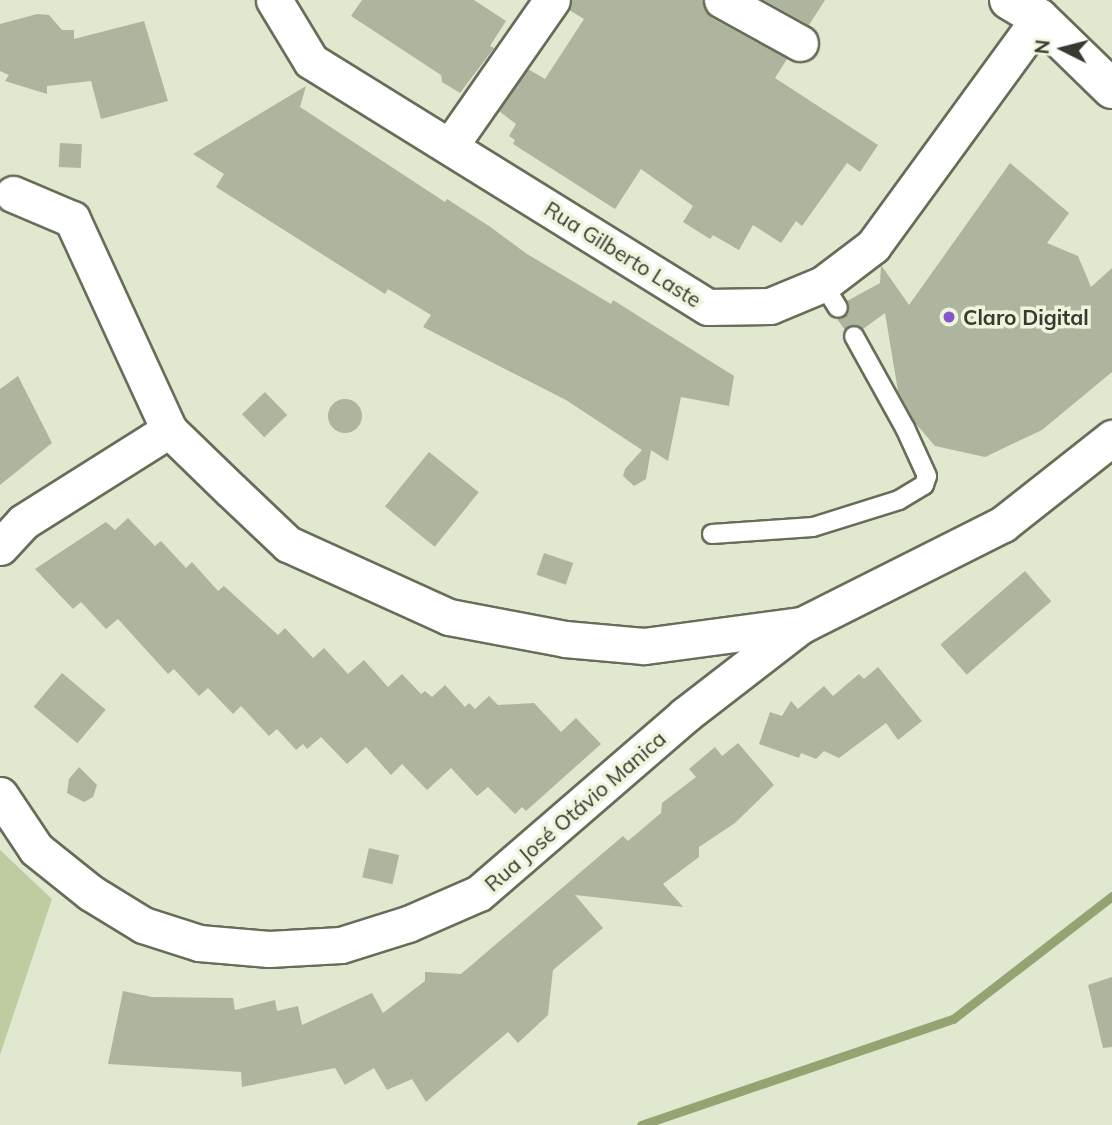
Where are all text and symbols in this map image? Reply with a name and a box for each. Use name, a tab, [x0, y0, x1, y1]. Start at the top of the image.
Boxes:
north arrow	[1028, 14, 1098, 84]
text: N	[1029, 38, 1055, 55]
street label: Rua Gilberto Laste	[540, 196, 706, 312]
place label: Claro Digital	[963, 304, 1089, 330]
marker: Claro Digital	[941, 309, 957, 325]
street label: Rua José Otávio Manica	[479, 726, 671, 896]

